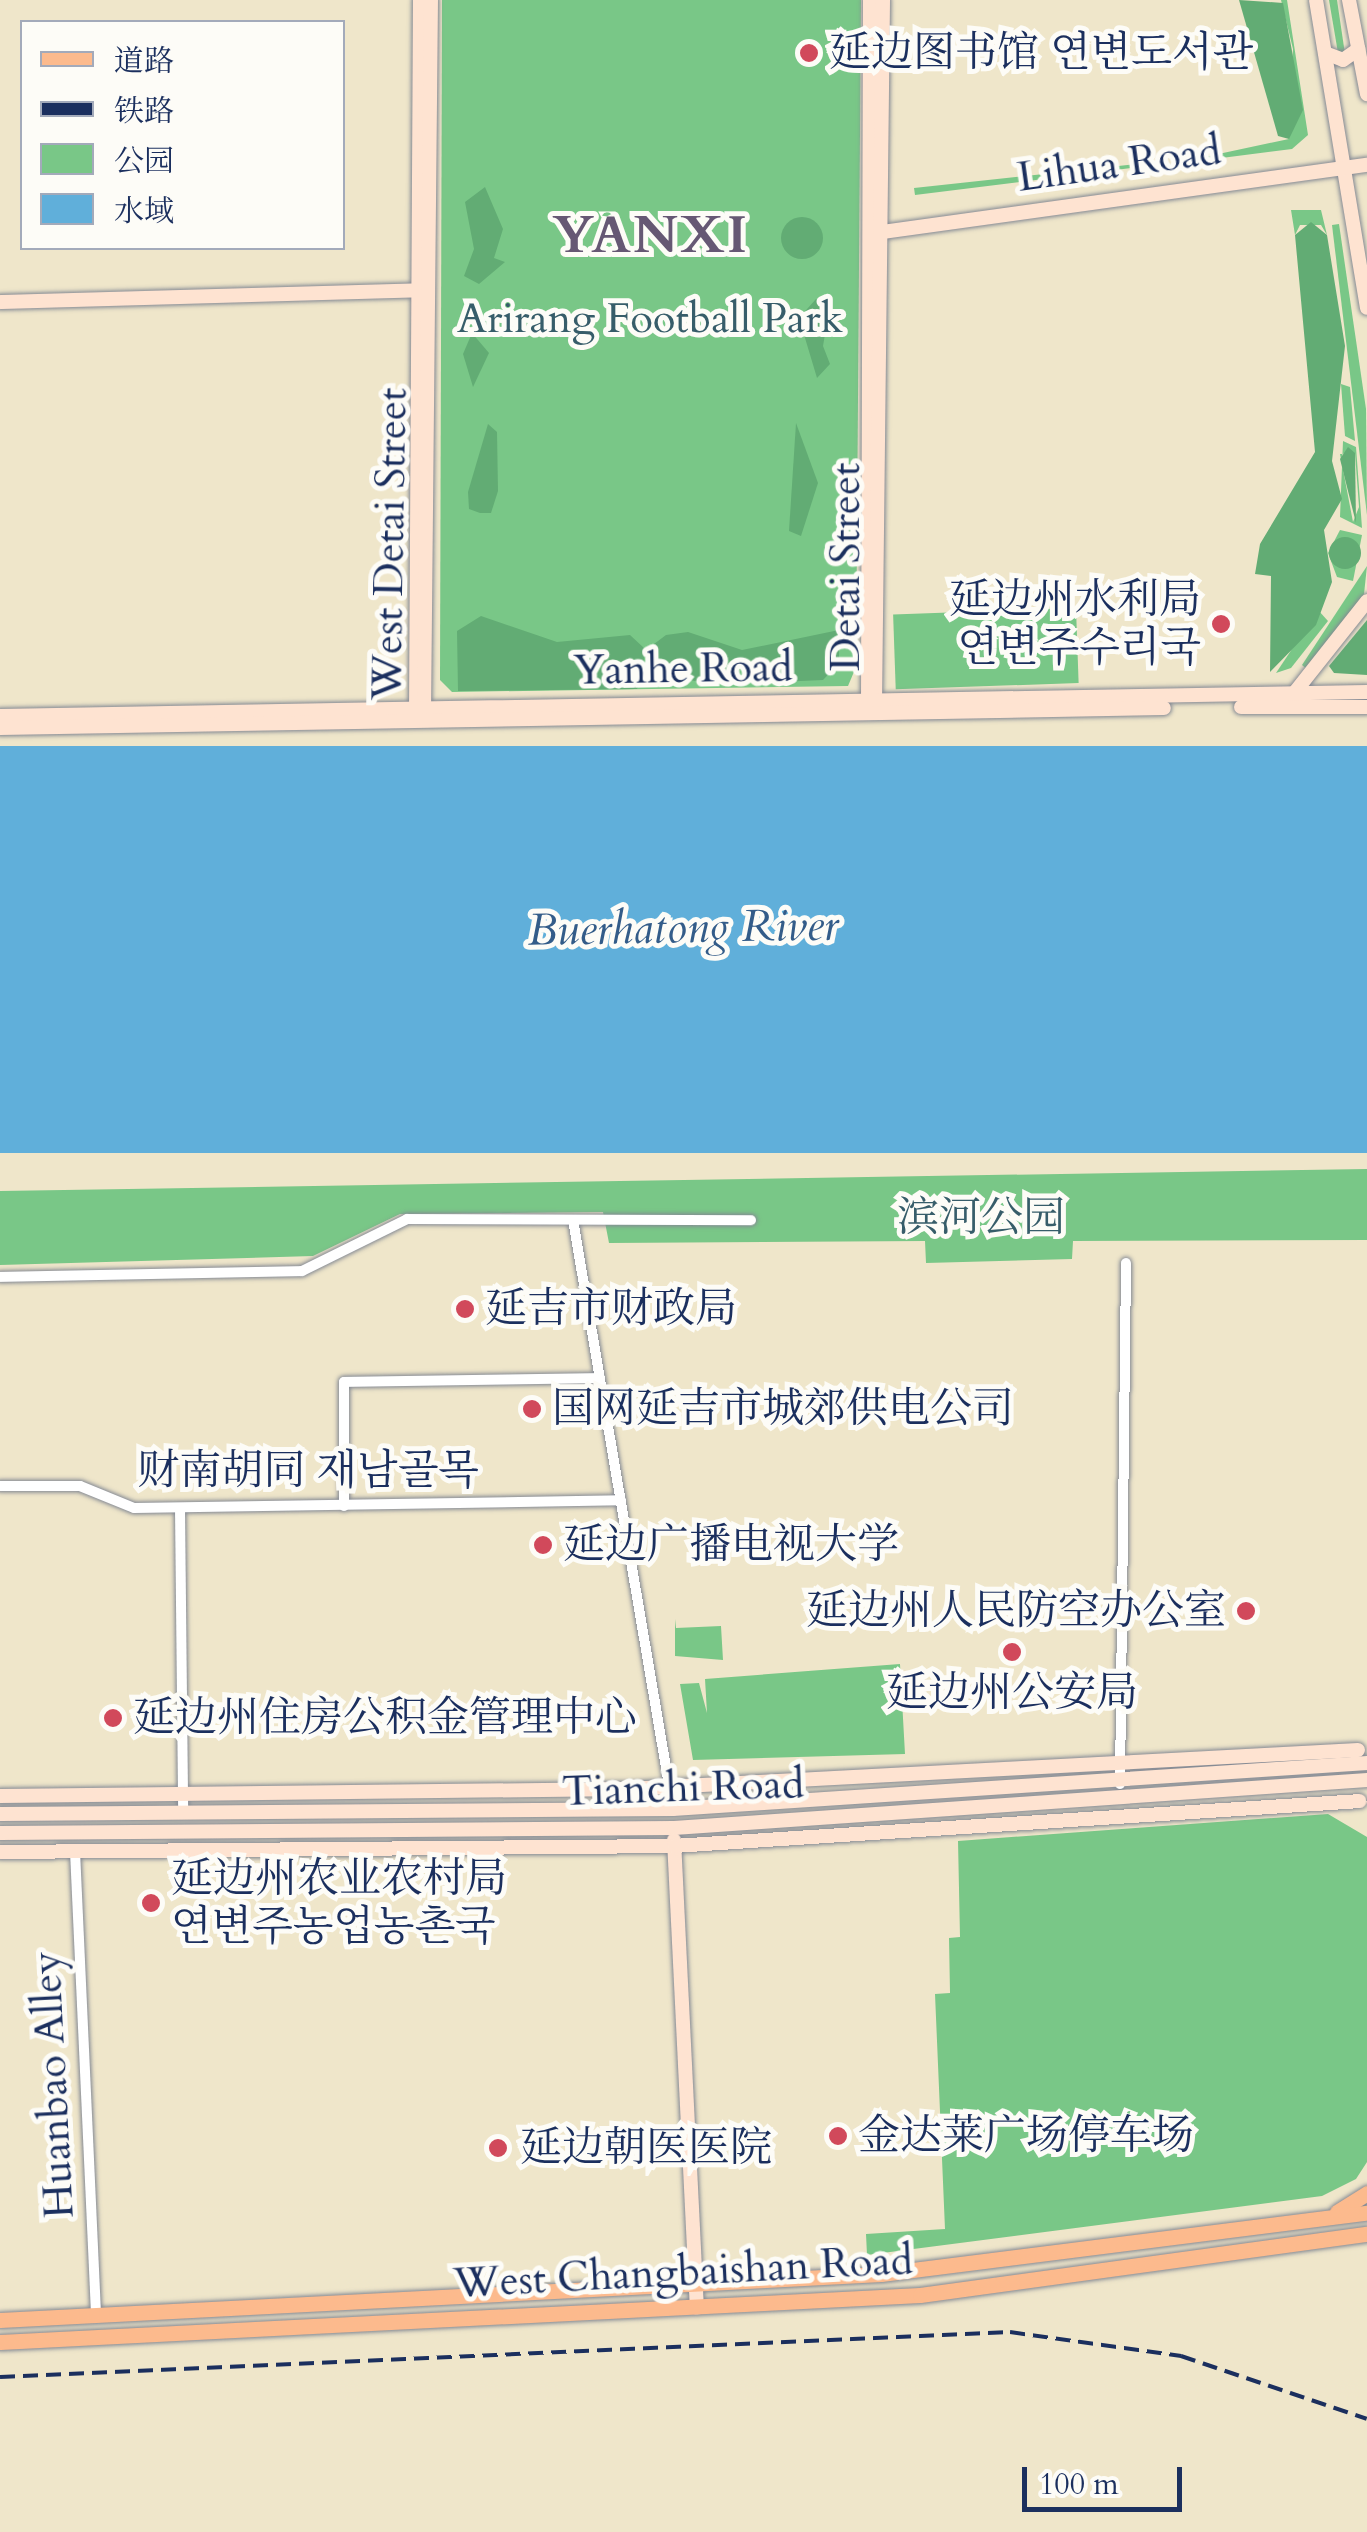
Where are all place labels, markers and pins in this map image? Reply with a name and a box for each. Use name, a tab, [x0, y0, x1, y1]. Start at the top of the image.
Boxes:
place label: 延边图书馆 연변도서관	[829, 28, 1253, 78]
marker: 延边图书馆 연변도서관	[798, 42, 820, 64]
place label: 延边州水利局 연변주수리국	[949, 575, 1201, 674]
marker: 延边州水利局 연변주수리국	[1210, 613, 1232, 635]
place label: 延吉市财政局	[485, 1284, 737, 1334]
marker: 延吉市财政局	[454, 1298, 476, 1320]
place label: 国网延吉市城郊供电公司	[552, 1384, 1014, 1434]
marker: 国网延吉市城郊供电公司	[521, 1398, 543, 1420]
place label: 延边广播电视大学	[563, 1520, 899, 1570]
marker: 延边广播电视大学	[532, 1534, 554, 1556]
place label: 延边州人民防空办公室	[806, 1586, 1226, 1636]
marker: 延边州人民防空办公室	[1235, 1600, 1257, 1622]
marker: 延边州公安局	[1001, 1641, 1023, 1663]
place label: 延边州公安局	[886, 1668, 1138, 1718]
place label: 延边州住房公积金管理中心	[133, 1693, 637, 1743]
marker: 延边州住房公积金管理中心	[102, 1707, 124, 1729]
place label: 延边州农业农村局 연변주농업농촌국	[171, 1854, 507, 1952]
marker: 延边州农业农村局 연변주농업농촌국	[140, 1892, 162, 1914]
place label: 金达莱广场停车场	[858, 2111, 1194, 2161]
place label: 延边朝医医院	[520, 2123, 772, 2173]
marker: 金达莱广场停车场	[827, 2125, 849, 2147]
marker: 延边朝医医院	[485, 2135, 511, 2161]

